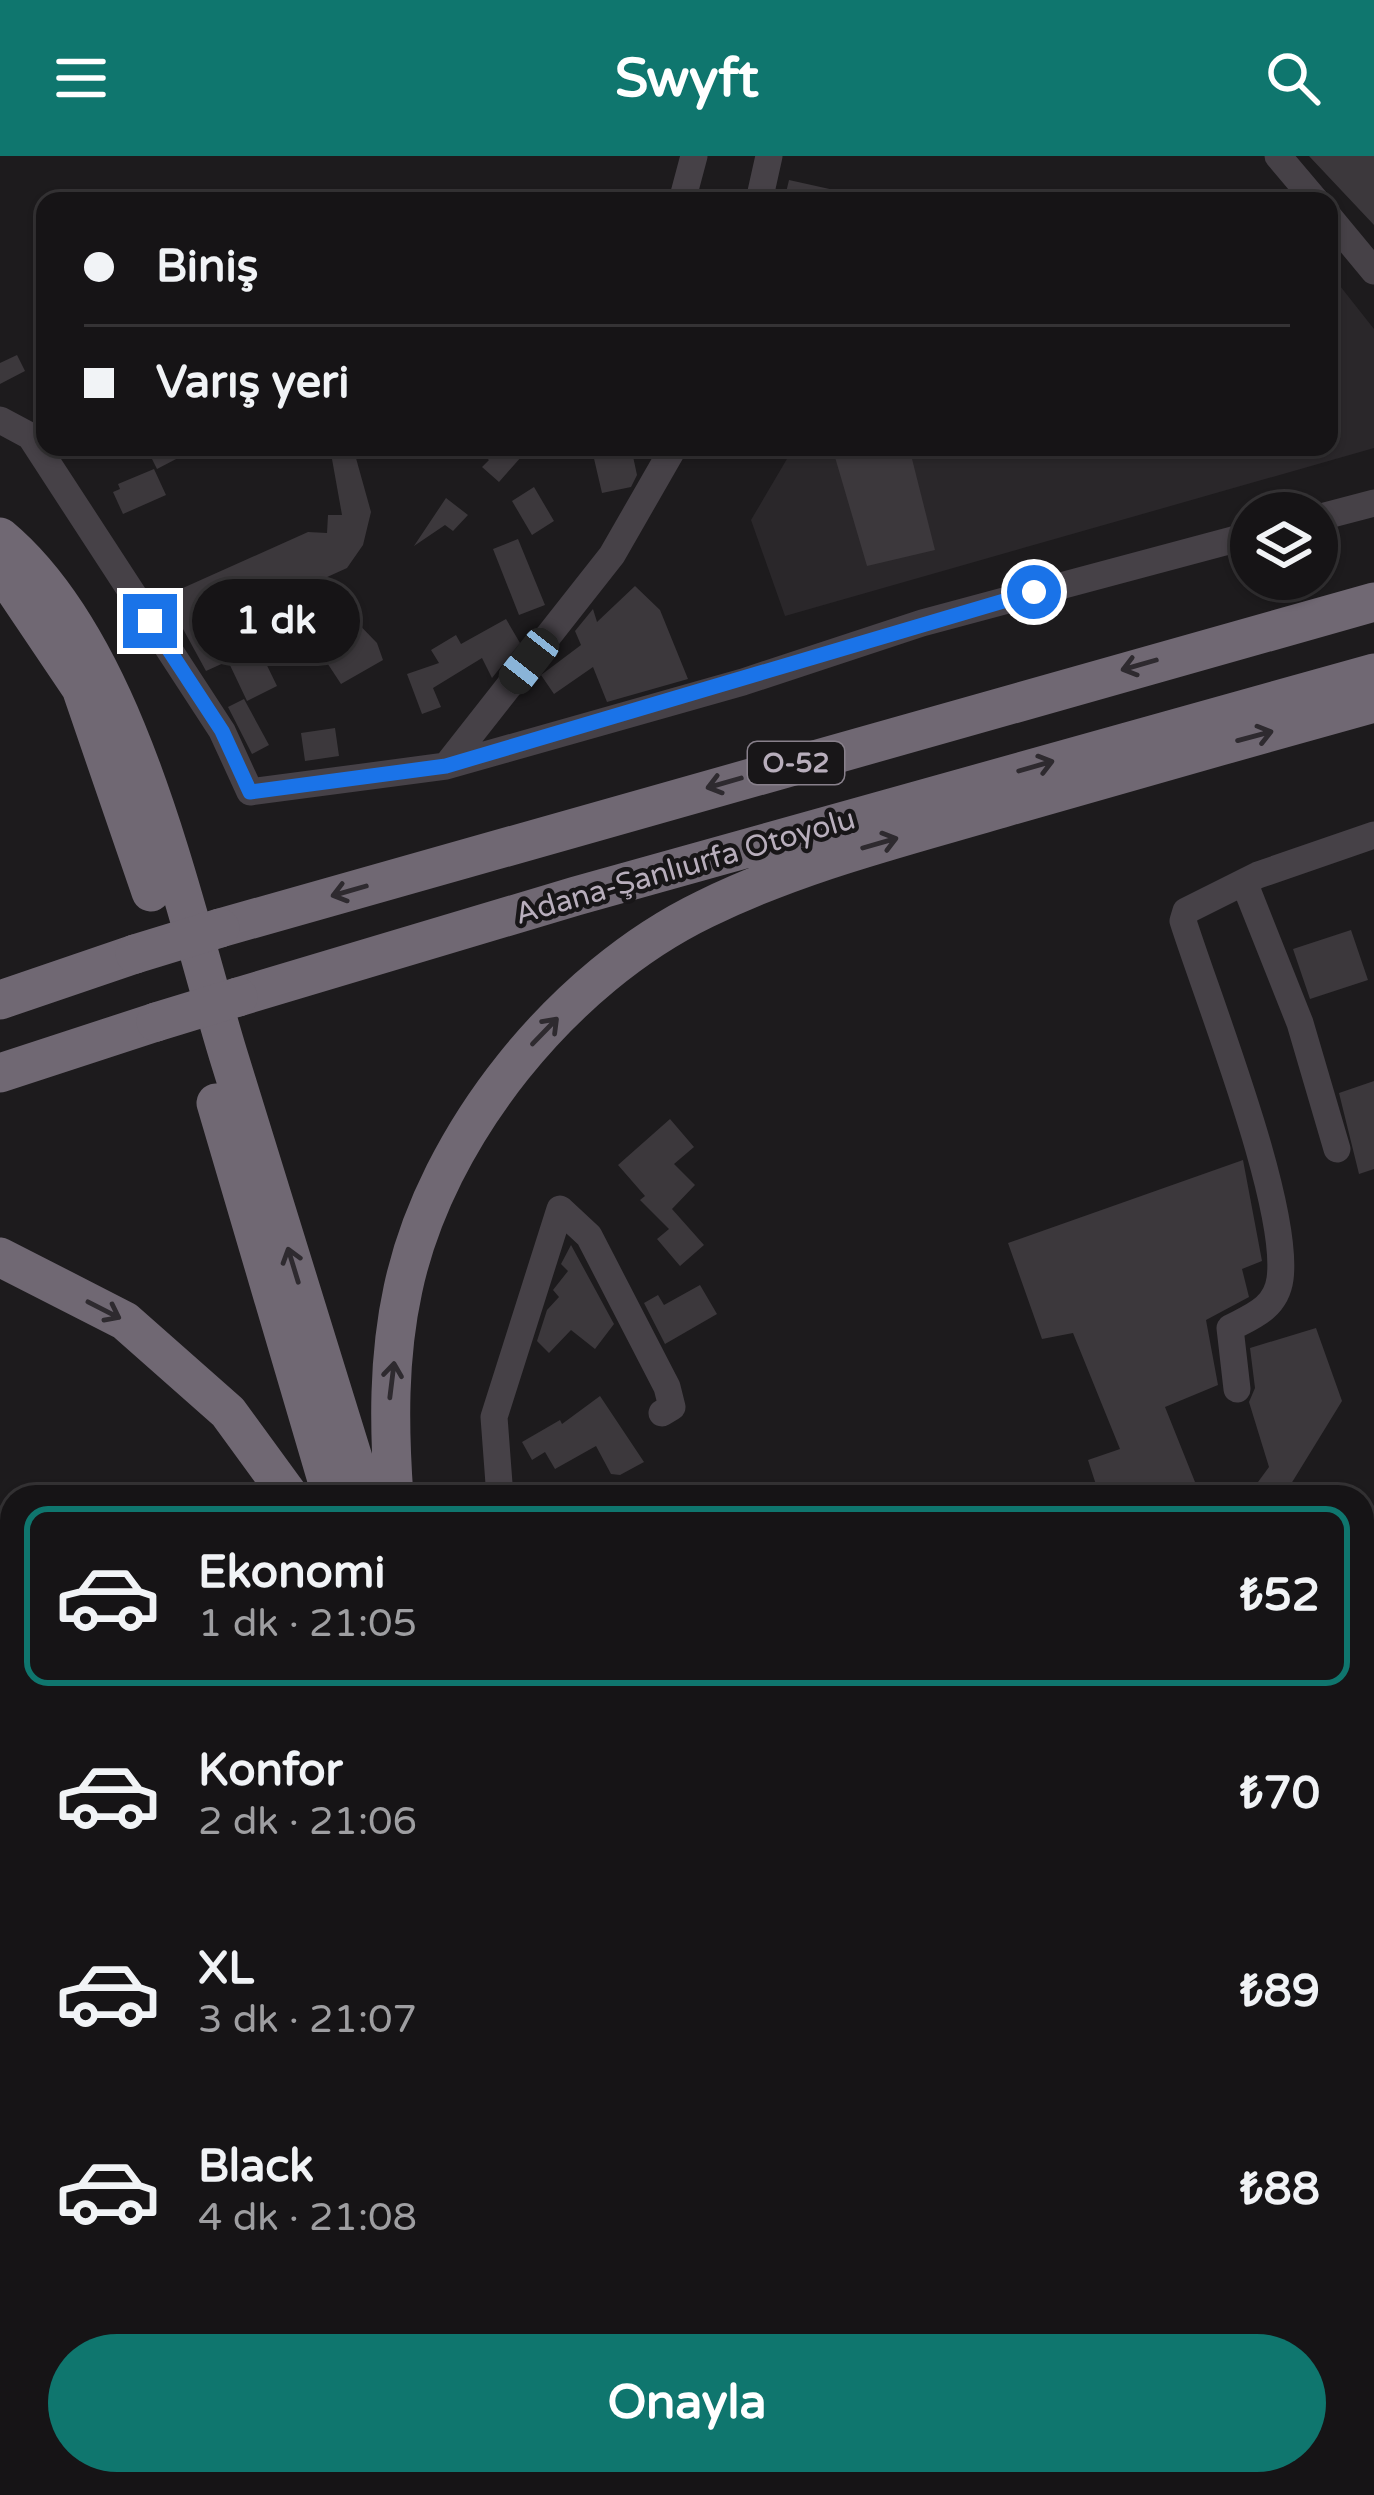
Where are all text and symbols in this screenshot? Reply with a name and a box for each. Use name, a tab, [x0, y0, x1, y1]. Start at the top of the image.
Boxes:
icon: menu	[48, 45, 114, 111]
icon: search	[1260, 45, 1326, 111]
text: Swyft	[615, 46, 759, 111]
text: Biniş	[156, 240, 258, 294]
text: Varış yeri	[156, 356, 350, 410]
map controls	[1230, 492, 1338, 600]
button: layers	[1230, 492, 1338, 600]
route start	[1007, 565, 1061, 619]
callout: 1 dk	[192, 579, 360, 663]
route end	[123, 594, 177, 648]
text: 1 dk	[236, 597, 316, 644]
car	[493, 622, 565, 700]
one-way arrow	[1121, 655, 1159, 677]
one-way arrow	[1235, 723, 1273, 745]
road number: O-52	[748, 742, 844, 784]
one-way arrow	[1016, 754, 1054, 776]
one-way arrow	[706, 773, 744, 795]
street label: Adana-Şanlıurfa Otoyolu	[511, 800, 859, 933]
one-way arrow	[860, 831, 898, 853]
one-way arrow	[331, 881, 369, 903]
one-way arrow	[531, 1017, 559, 1046]
one-way arrow	[281, 1247, 303, 1285]
one-way arrow	[86, 1299, 121, 1322]
one-way arrow	[382, 1362, 404, 1401]
icon: car	[54, 1542, 162, 1650]
text: Ekonomi	[198, 1546, 385, 1600]
text: ₺52	[1240, 1569, 1320, 1623]
text: 1 dk · 21:05	[198, 1600, 417, 1647]
icon: car	[54, 1740, 162, 1848]
text: Konfor	[198, 1744, 343, 1798]
text: ₺70	[1240, 1767, 1320, 1821]
text: 2 dk · 21:06	[198, 1798, 417, 1845]
icon: car	[54, 1938, 162, 2046]
text: XL	[198, 1942, 254, 1996]
text: ₺89	[1240, 1965, 1320, 2019]
text: 3 dk · 21:07	[198, 1996, 417, 2043]
icon: car	[54, 2136, 162, 2244]
text: Black	[198, 2140, 314, 2194]
text: ₺88	[1240, 2163, 1320, 2217]
text: 4 dk · 21:08	[198, 2194, 417, 2241]
button: Onayla	[48, 2334, 1326, 2472]

